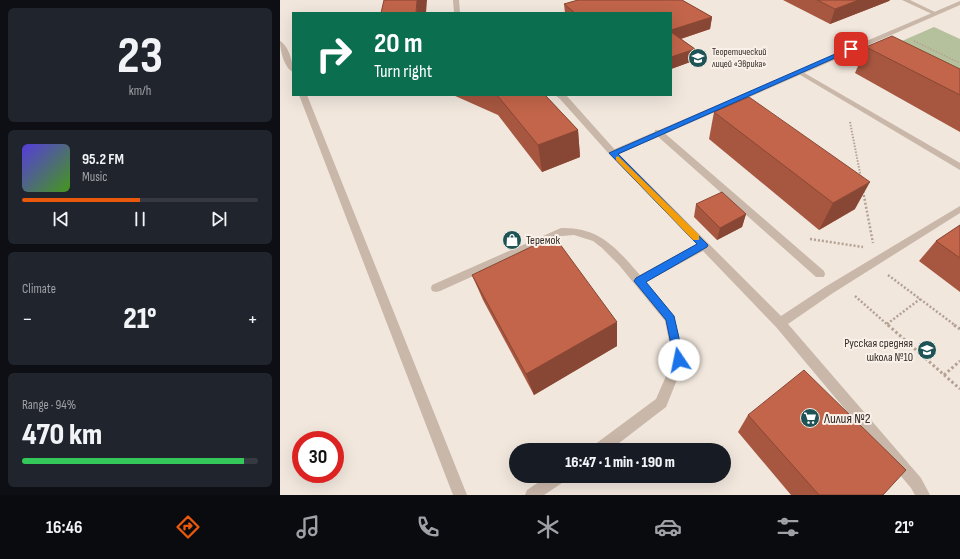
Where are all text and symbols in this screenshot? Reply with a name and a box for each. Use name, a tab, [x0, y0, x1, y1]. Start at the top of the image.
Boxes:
text: 23	[117, 25, 163, 88]
text: 20 m	[374, 27, 423, 60]
icon: right	[308, 28, 360, 80]
pin	[834, 32, 868, 66]
icon: arrive	[840, 38, 862, 60]
place label: Теоретический лицей «Эврика»	[712, 46, 767, 70]
school or university icon: Теоретический лицей «Эврика»	[687, 47, 709, 69]
text: Turn right	[374, 61, 432, 82]
text: km/h	[129, 83, 151, 99]
text: 95.2 FM	[82, 150, 124, 169]
text: Music	[82, 169, 107, 185]
icon: previous	[50, 208, 72, 230]
icon: pause	[129, 208, 151, 230]
icon: next	[208, 208, 230, 230]
shop icon: Теремок	[501, 229, 523, 251]
place label: Теремок	[526, 233, 561, 248]
text: Climate	[22, 281, 56, 297]
text: 21°	[123, 301, 157, 337]
text: −	[22, 306, 33, 333]
text: +	[247, 306, 258, 333]
place label: Русская средняя школа №10	[844, 336, 913, 365]
position arrow	[658, 339, 700, 381]
school or university icon: Русская средняя школа №10	[916, 339, 938, 361]
text: Range · 94%	[22, 397, 76, 413]
supermarket icon: Лилия №2	[799, 407, 821, 429]
place label: Лилия №2	[823, 410, 871, 427]
text: 470 km	[22, 417, 102, 453]
speed limit sign: 30	[292, 431, 344, 483]
text: 16:47 · 1 min · 190 m	[565, 453, 675, 472]
icon: directions	[174, 513, 202, 541]
icon: music	[294, 513, 322, 541]
icon: phone	[414, 513, 442, 541]
icon: climate	[534, 513, 562, 541]
icon: car	[654, 513, 682, 541]
icon: filters	[774, 513, 802, 541]
text: 16:46	[46, 517, 82, 538]
text: 21°	[894, 517, 914, 538]

